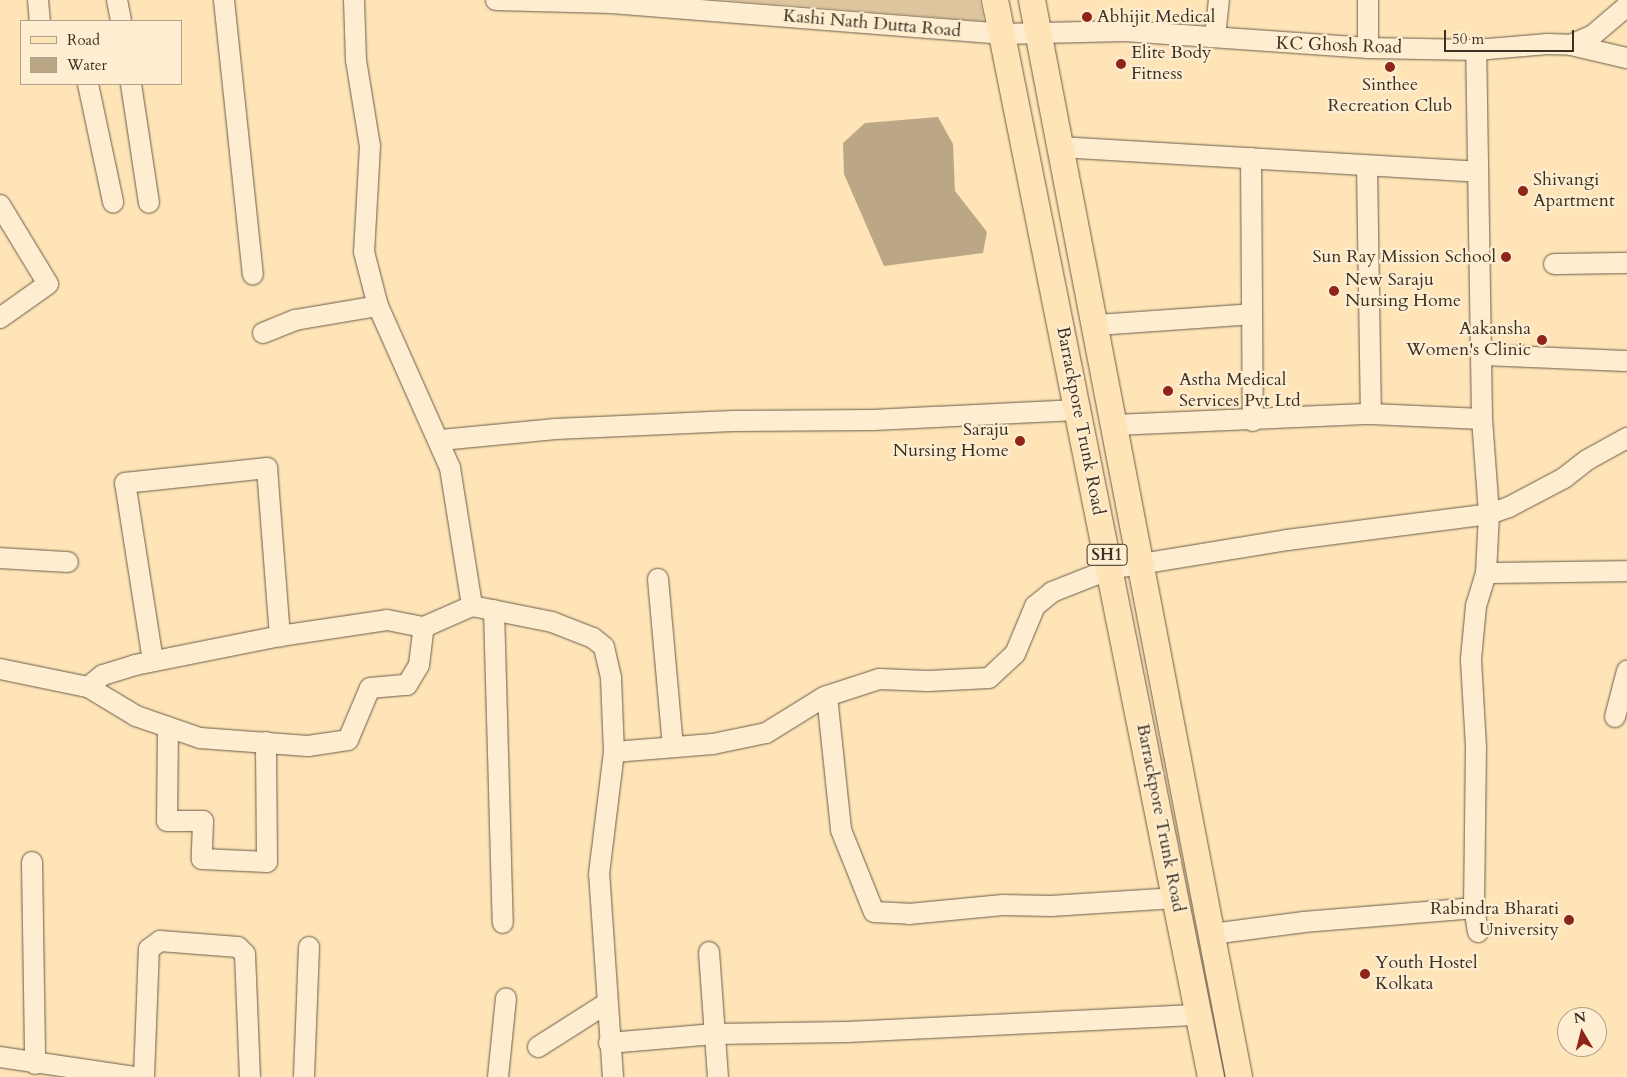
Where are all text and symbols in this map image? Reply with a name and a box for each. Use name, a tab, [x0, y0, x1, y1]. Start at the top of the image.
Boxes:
street label: Kashi Nath Dutta Road	[782, 5, 962, 43]
place label: Abhijit Medical	[1097, 6, 1215, 28]
marker: Abhijit Medical	[1081, 11, 1093, 23]
legend	[20, 20, 182, 85]
scale bar	[1447, 20, 1577, 52]
text: 50 m	[1452, 29, 1484, 49]
text: Road	[67, 30, 100, 50]
street label: KC Ghosh Road	[1276, 33, 1402, 59]
place label: Elite Body Fitness	[1131, 43, 1211, 86]
text: Water	[67, 55, 107, 75]
marker: Elite Body Fitness	[1115, 58, 1127, 70]
marker: Sinthee Recreation Club	[1384, 61, 1396, 73]
place label: Sinthee Recreation Club	[1328, 75, 1452, 118]
place label: Shivangi Apartment	[1533, 170, 1615, 212]
marker: Shivangi Apartment	[1517, 185, 1529, 197]
place label: Sun Ray Mission School	[1312, 246, 1496, 268]
marker: Sun Ray Mission School	[1500, 251, 1512, 263]
place label: New Saraju Nursing Home	[1345, 270, 1461, 312]
marker: New Saraju Nursing Home	[1327, 284, 1341, 298]
place label: Aakansha Women's Clinic	[1406, 319, 1531, 362]
street label: Barrackpore Trunk Road	[1051, 325, 1109, 517]
marker: Aakansha Women's Clinic	[1535, 333, 1549, 347]
place label: Astha Medical Services Pvt Ltd	[1179, 370, 1301, 412]
marker: Astha Medical Services Pvt Ltd	[1161, 384, 1175, 398]
place label: Saraju Nursing Home	[893, 420, 1009, 462]
marker: Saraju Nursing Home	[1013, 434, 1027, 448]
road number: SH1	[1086, 542, 1128, 568]
street label: Barrackpore Trunk Road	[1131, 722, 1189, 914]
place label: Rabindra Bharati University	[1430, 899, 1559, 942]
marker: Rabindra Bharati University	[1563, 914, 1575, 926]
place label: Youth Hostel Kolkata	[1375, 953, 1478, 996]
marker: Youth Hostel Kolkata	[1359, 968, 1371, 980]
north arrow	[1557, 1007, 1607, 1057]
text: N	[1573, 1007, 1587, 1028]

